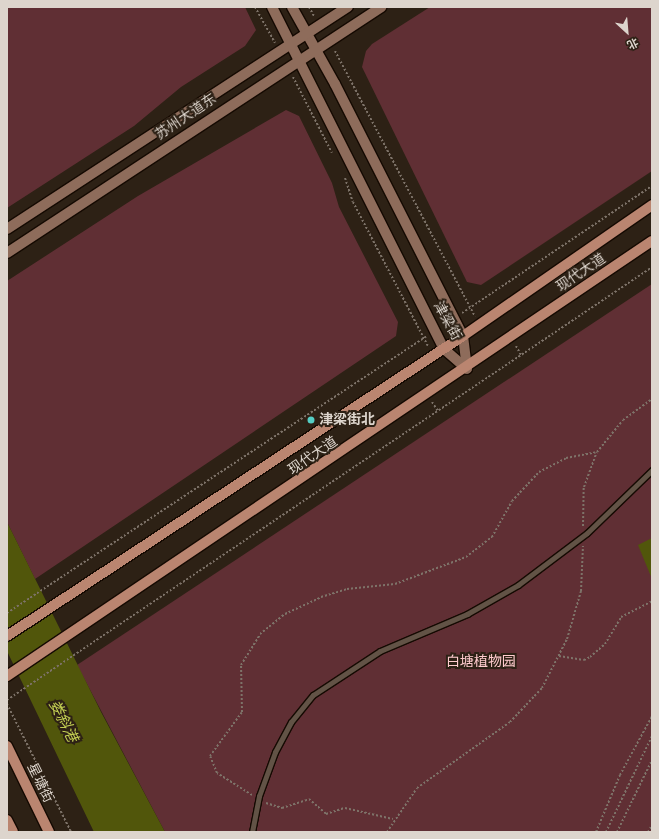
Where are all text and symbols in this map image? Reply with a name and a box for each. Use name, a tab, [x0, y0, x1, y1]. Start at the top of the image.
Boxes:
north arrow	[607, 12, 647, 52]
text: 北	[625, 36, 640, 51]
street label: 苏州大道东	[152, 90, 220, 144]
street label: 现代大道	[553, 250, 609, 296]
street label: 津梁街	[429, 299, 465, 343]
place label: 津梁街北	[319, 412, 375, 428]
marker: 津梁街北	[306, 415, 316, 425]
street label: 现代大道	[285, 433, 341, 479]
park label: 白塘植物园	[446, 654, 516, 670]
water label: 娄斜港	[45, 697, 81, 745]
street label: 星塘街	[23, 760, 57, 806]

